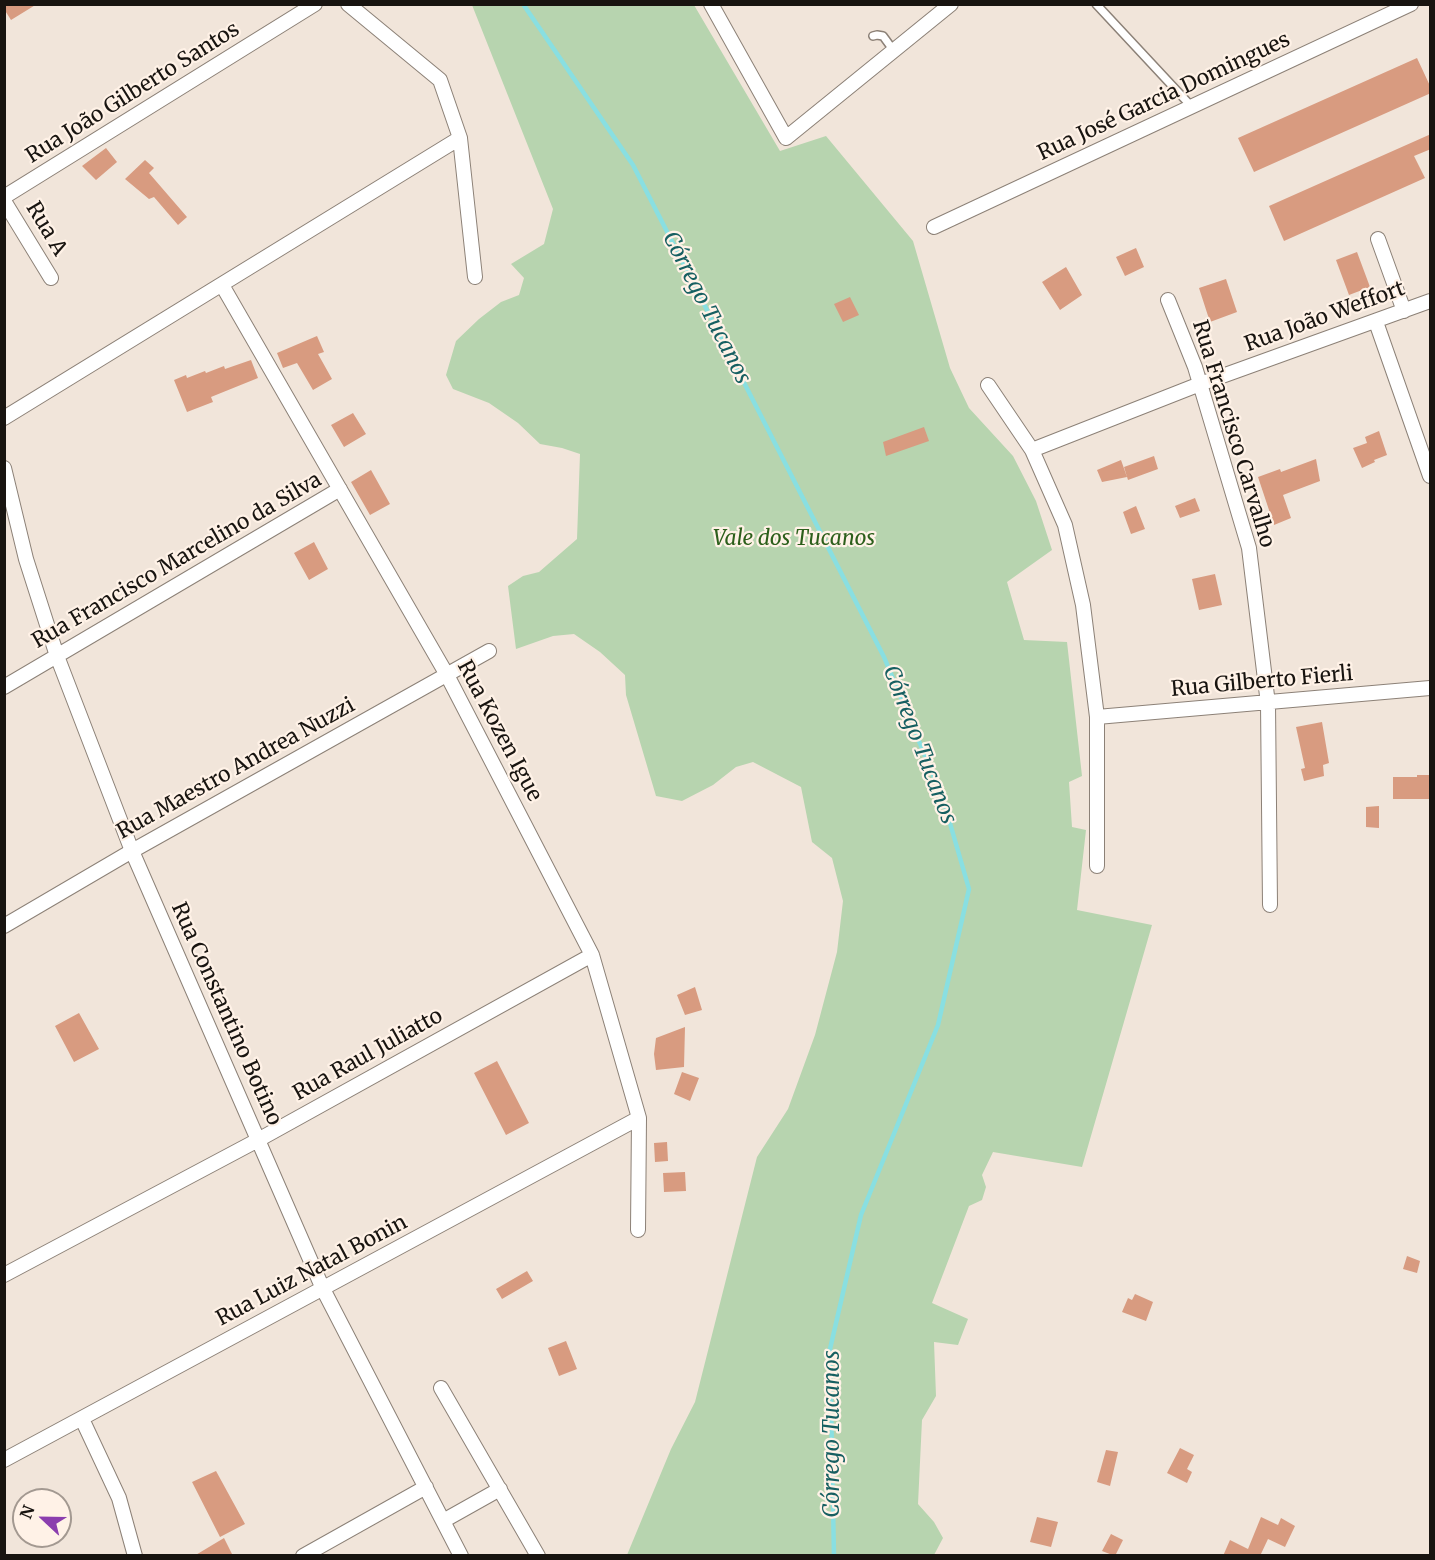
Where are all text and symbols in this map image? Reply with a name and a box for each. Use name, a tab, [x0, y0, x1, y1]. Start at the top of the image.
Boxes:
street label: Rua João Gilberto Santos	[22, 17, 244, 169]
street label: Rua José Garcia Domingues	[1034, 27, 1294, 167]
street label: Rua A	[20, 197, 72, 261]
water label: Córrego Tucanos	[656, 227, 756, 389]
street label: Rua João Weffort	[1241, 276, 1409, 358]
street label: Rua Francisco Carvalho	[1186, 317, 1280, 551]
street label: Rua Francisco Marcelino da Silva	[28, 468, 326, 654]
park label: Vale dos Tucanos	[713, 526, 875, 552]
street label: Rua Kozen Igue	[451, 656, 547, 806]
street label: Rua Gilberto Fierli	[1170, 661, 1354, 703]
water label: Córrego Tucanos	[877, 662, 961, 828]
street label: Rua Maestro Andrea Nuzzi	[113, 693, 359, 845]
street label: Rua Constantino Botino	[165, 899, 287, 1129]
street label: Rua Raul Juliatto	[289, 1004, 447, 1106]
street label: Rua Luiz Natal Bonin	[212, 1210, 412, 1332]
water label: Córrego Tucanos	[820, 1350, 846, 1518]
north arrow	[12, 1488, 72, 1548]
text: N	[16, 1502, 39, 1522]

